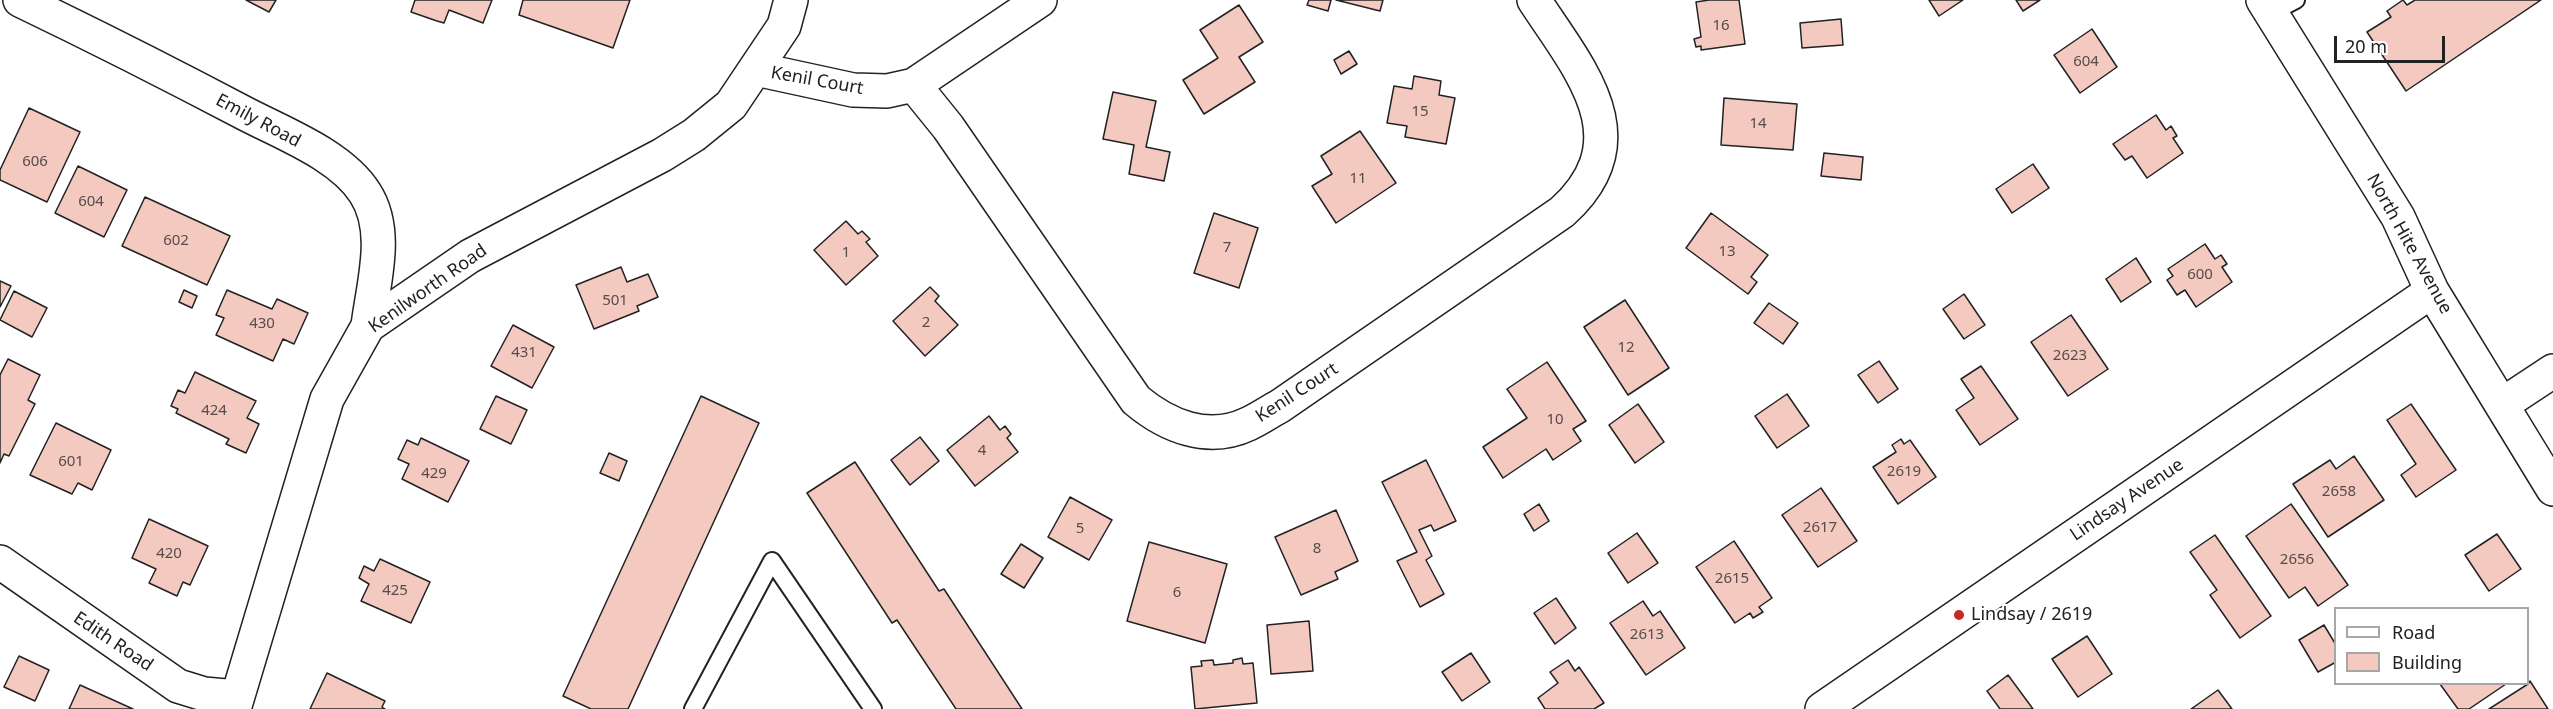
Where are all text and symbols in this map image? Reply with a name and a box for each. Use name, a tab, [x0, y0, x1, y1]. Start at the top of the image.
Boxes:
house number: 16	[1712, 17, 1730, 35]
scale bar	[2337, 24, 2448, 62]
text: 20 m	[2345, 34, 2387, 58]
house number: 604	[2073, 53, 2099, 71]
street label: Kenil Court	[769, 62, 865, 100]
street label: Emily Road	[212, 90, 304, 152]
house number: 15	[1411, 103, 1429, 121]
house number: 14	[1749, 115, 1767, 133]
house number: 606	[22, 153, 48, 171]
house number: 11	[1349, 170, 1367, 188]
street label: North Hite Avenue	[2362, 170, 2456, 318]
house number: 604	[78, 193, 104, 211]
house number: 602	[163, 232, 189, 250]
house number: 7	[1223, 239, 1231, 257]
street label: Kenilworth Road	[365, 240, 491, 338]
house number: 13	[1718, 243, 1736, 261]
house number: 1	[842, 244, 850, 262]
house number: 600	[2187, 266, 2213, 284]
house number: 501	[602, 292, 628, 310]
house number: 2	[922, 314, 930, 332]
house number: 430	[249, 315, 275, 333]
house number: 12	[1617, 339, 1635, 357]
house number: 431	[511, 344, 537, 362]
house number: 2623	[2053, 347, 2087, 365]
street label: Kenil Court	[1252, 358, 1342, 428]
house number: 424	[201, 402, 227, 420]
house number: 10	[1546, 411, 1564, 429]
house number: 4	[978, 442, 986, 460]
house number: 601	[58, 453, 84, 471]
street label: Lindsay Avenue	[2066, 454, 2188, 546]
house number: 2619	[1887, 463, 1921, 481]
house number: 429	[421, 465, 447, 483]
house number: 2658	[2322, 483, 2356, 501]
house number: 2617	[1803, 519, 1837, 537]
house number: 5	[1076, 520, 1084, 538]
house number: 8	[1313, 540, 1321, 558]
house number: 420	[156, 545, 182, 563]
house number: 2656	[2280, 551, 2314, 569]
house number: 2615	[1715, 570, 1749, 588]
house number: 425	[382, 582, 408, 600]
house number: 6	[1173, 584, 1181, 602]
place label: Lindsay / 2619	[1971, 604, 2092, 626]
legend	[2334, 607, 2529, 685]
street label: Edith Road	[69, 608, 157, 676]
marker: Lindsay / 2619	[1952, 608, 1966, 622]
text: Road	[2392, 620, 2435, 644]
house number: 2613	[1630, 626, 1664, 644]
text: Building	[2392, 650, 2462, 674]

